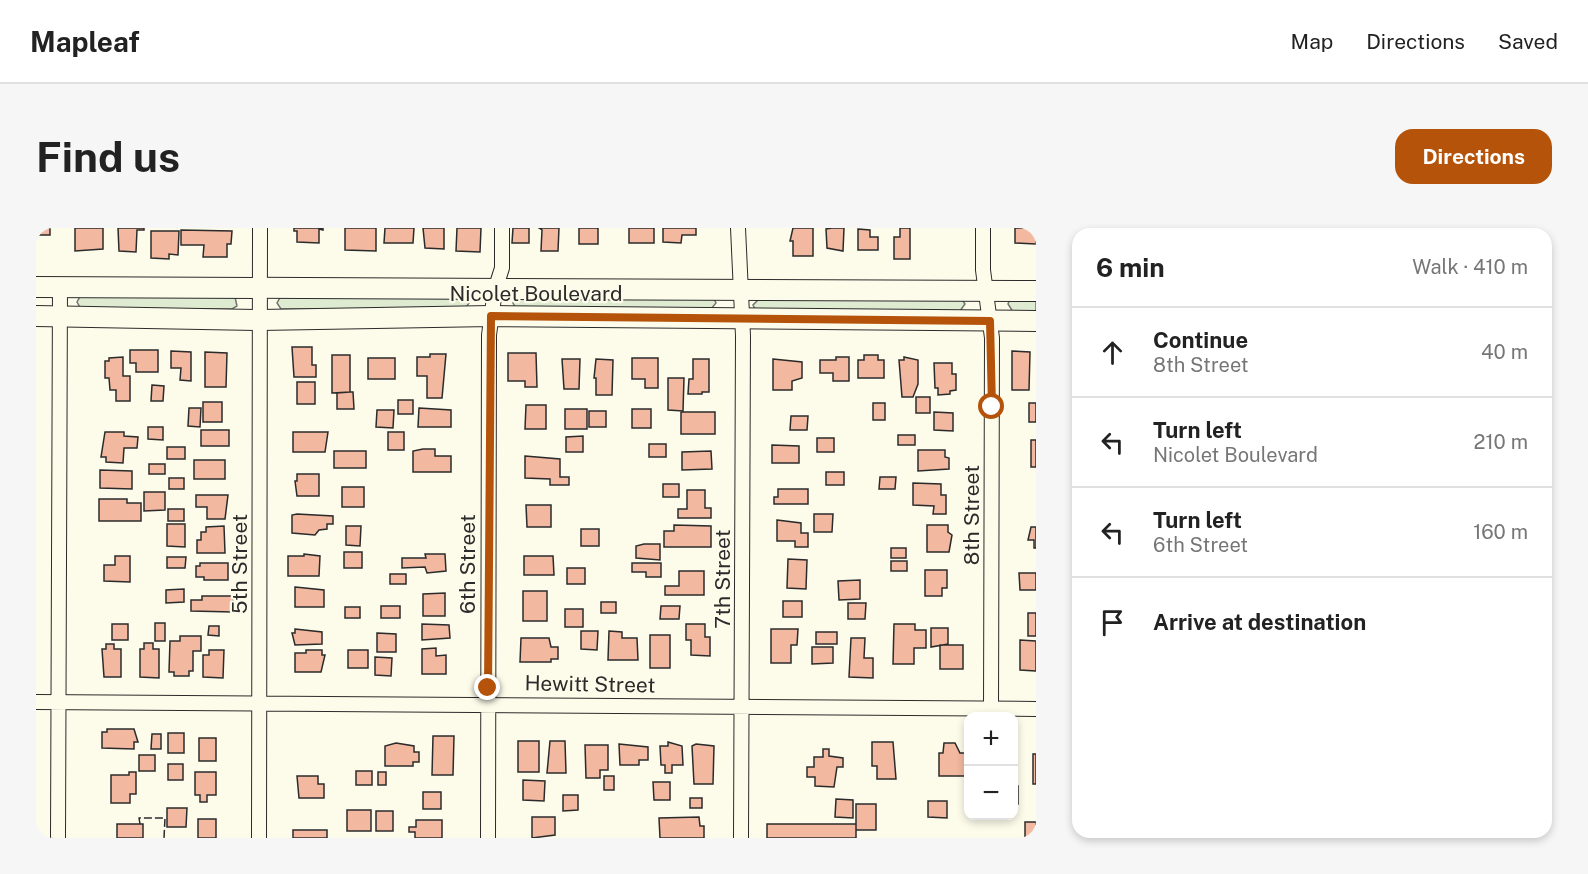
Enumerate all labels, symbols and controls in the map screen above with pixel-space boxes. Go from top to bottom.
text: Mapleaf [30,25,140,58]
text: Map [1291,29,1333,54]
text: Directions [1366,29,1465,54]
text: Saved [1498,29,1558,54]
button: Directions [1395,129,1552,184]
text: Find us [36,132,180,181]
text: 6 min [1096,252,1165,283]
text: Walk · 410 m [1412,255,1528,279]
street label: Nicolet Boulevard [449,281,623,306]
text: Continue [1153,327,1248,353]
icon: ahead [1096,336,1129,369]
text: 40 m [1481,340,1528,364]
text: 8th Street [1153,353,1249,377]
route start [978,393,1004,419]
text: Turn left [1153,417,1242,443]
icon: left [1096,426,1129,459]
text: 210 m [1474,430,1528,454]
text: Nicolet Boulevard [1153,443,1318,467]
street label: 8th Street [959,465,984,565]
text: Turn left [1153,507,1242,533]
street label: 5th Street [227,514,252,614]
street label: 6th Street [455,514,480,614]
icon: left [1096,516,1129,549]
text: 160 m [1473,520,1528,544]
street label: 7th Street [710,529,735,629]
text: 6th Street [1153,533,1248,557]
icon: arrive [1096,606,1129,639]
text: Arrive at destination [1153,609,1366,635]
street label: Hewitt Street [524,670,656,698]
route end [474,674,500,700]
map controls [964,712,1018,820]
button: + [964,712,1018,766]
button: − [964,766,1018,820]

